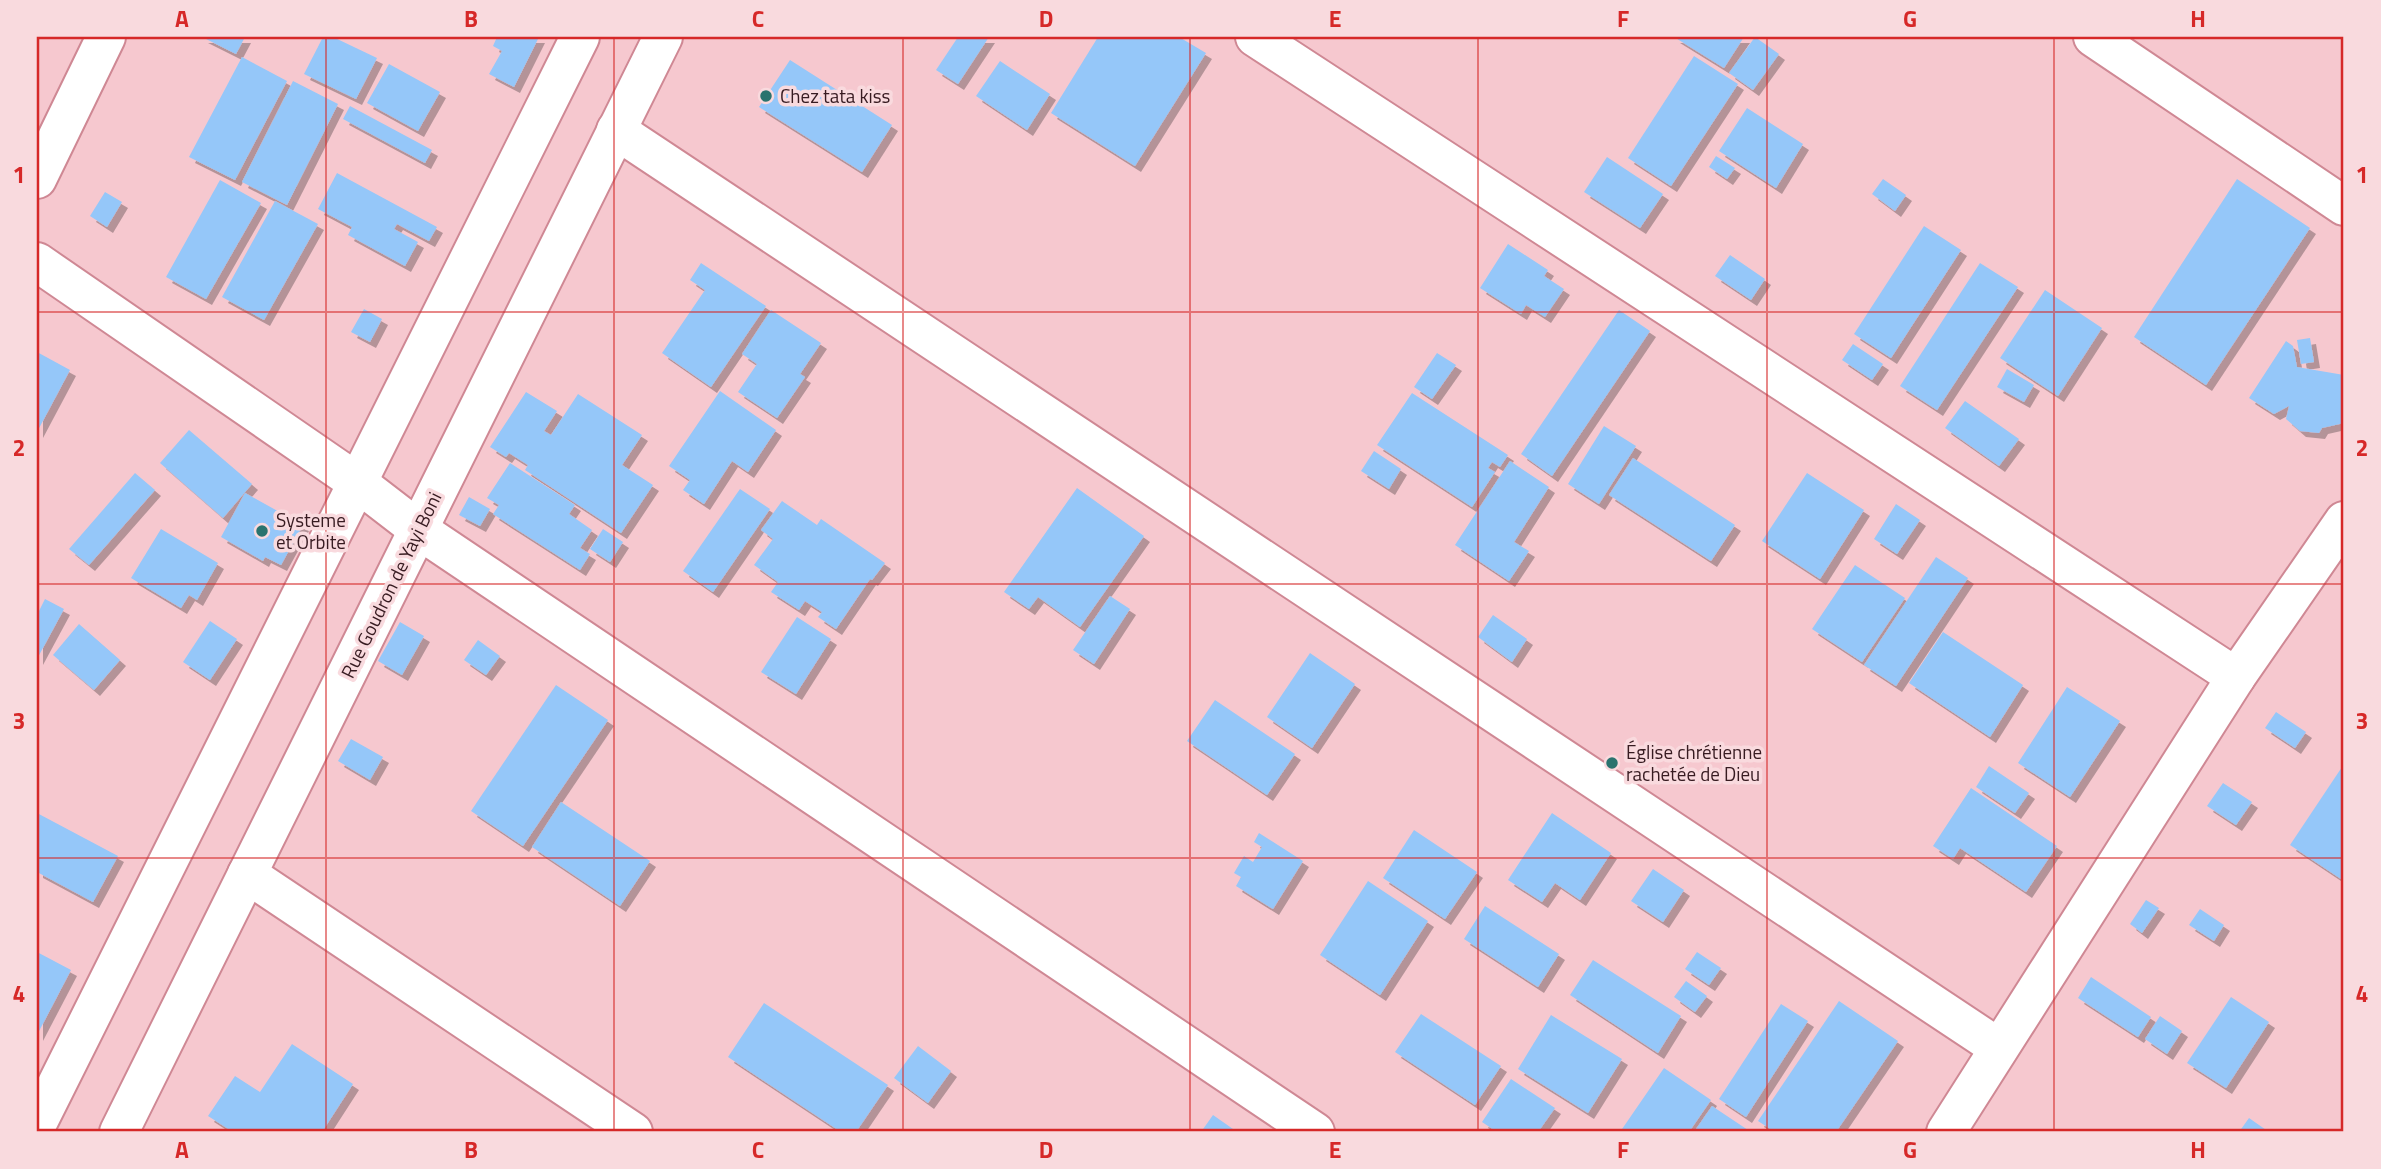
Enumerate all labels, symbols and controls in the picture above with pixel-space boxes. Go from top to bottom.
text: A [175,1,189,36]
text: B [464,1,478,36]
text: C [752,1,764,36]
text: D [1039,1,1053,36]
text: E [1329,1,1341,36]
text: F [1617,1,1629,36]
text: G [1903,1,1917,36]
text: H [2190,1,2206,36]
place label: Chez tata kiss [780,81,891,110]
marker: Chez tata kiss [758,88,774,104]
text: 1 [13,157,25,192]
text: 1 [2356,157,2368,192]
text: 2 [13,430,25,465]
text: 2 [2356,430,2368,465]
street label: Rue Goudron de Yayi Boni [333,487,448,683]
place label: Systeme et Orbite [276,505,346,556]
marker: Systeme et Orbite [254,523,270,539]
text: 3 [13,703,25,738]
text: 3 [2356,703,2368,738]
place label: Église chrétienne rachetée de Dieu [1626,737,1762,788]
marker: Église chrétienne rachetée de Dieu [1604,755,1620,771]
text: 4 [13,976,25,1011]
text: 4 [2356,976,2368,1011]
text: A [175,1132,189,1167]
text: B [464,1132,478,1167]
text: C [752,1132,764,1167]
text: D [1039,1132,1053,1167]
text: E [1329,1132,1341,1167]
text: F [1617,1132,1629,1167]
text: G [1903,1132,1917,1167]
text: H [2190,1132,2206,1167]

